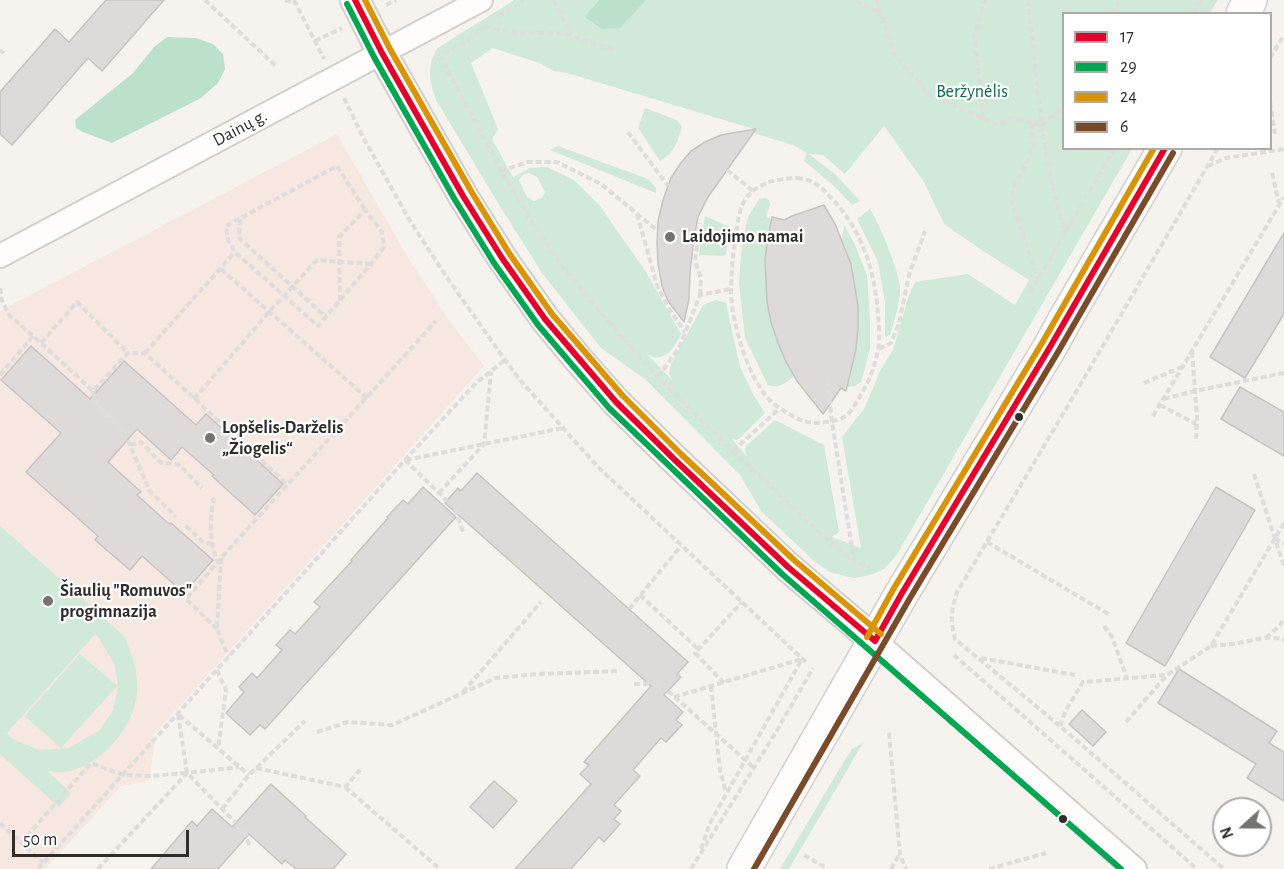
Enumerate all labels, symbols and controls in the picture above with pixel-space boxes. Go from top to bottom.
legend [1062,12,1272,150]
text: 17 [1120,28,1134,46]
text: 29 [1120,58,1137,76]
park label: Beržynėlis [936,81,1008,103]
text: 24 [1120,88,1137,106]
street label: Dainų g. [209,105,271,151]
text: 6 [1120,118,1128,136]
place label: Laidojimo namai [682,226,803,248]
marker: Laidojimo namai [663,230,677,244]
unlabelled marker [1013,411,1025,423]
place label: Lopšelis-Darželis „Žiogelis“ [222,417,343,460]
marker: Lopšelis-Darželis „Žiogelis“ [203,431,217,445]
place label: Šiaulių "Romuvos" progimnazija [60,580,192,622]
marker: Šiaulių "Romuvos" progimnazija [41,594,55,608]
north arrow [1212,797,1272,857]
unlabelled marker [1057,813,1069,825]
scale bar [15,818,192,856]
text: N [1218,825,1237,841]
text: 50 m [23,831,57,849]

